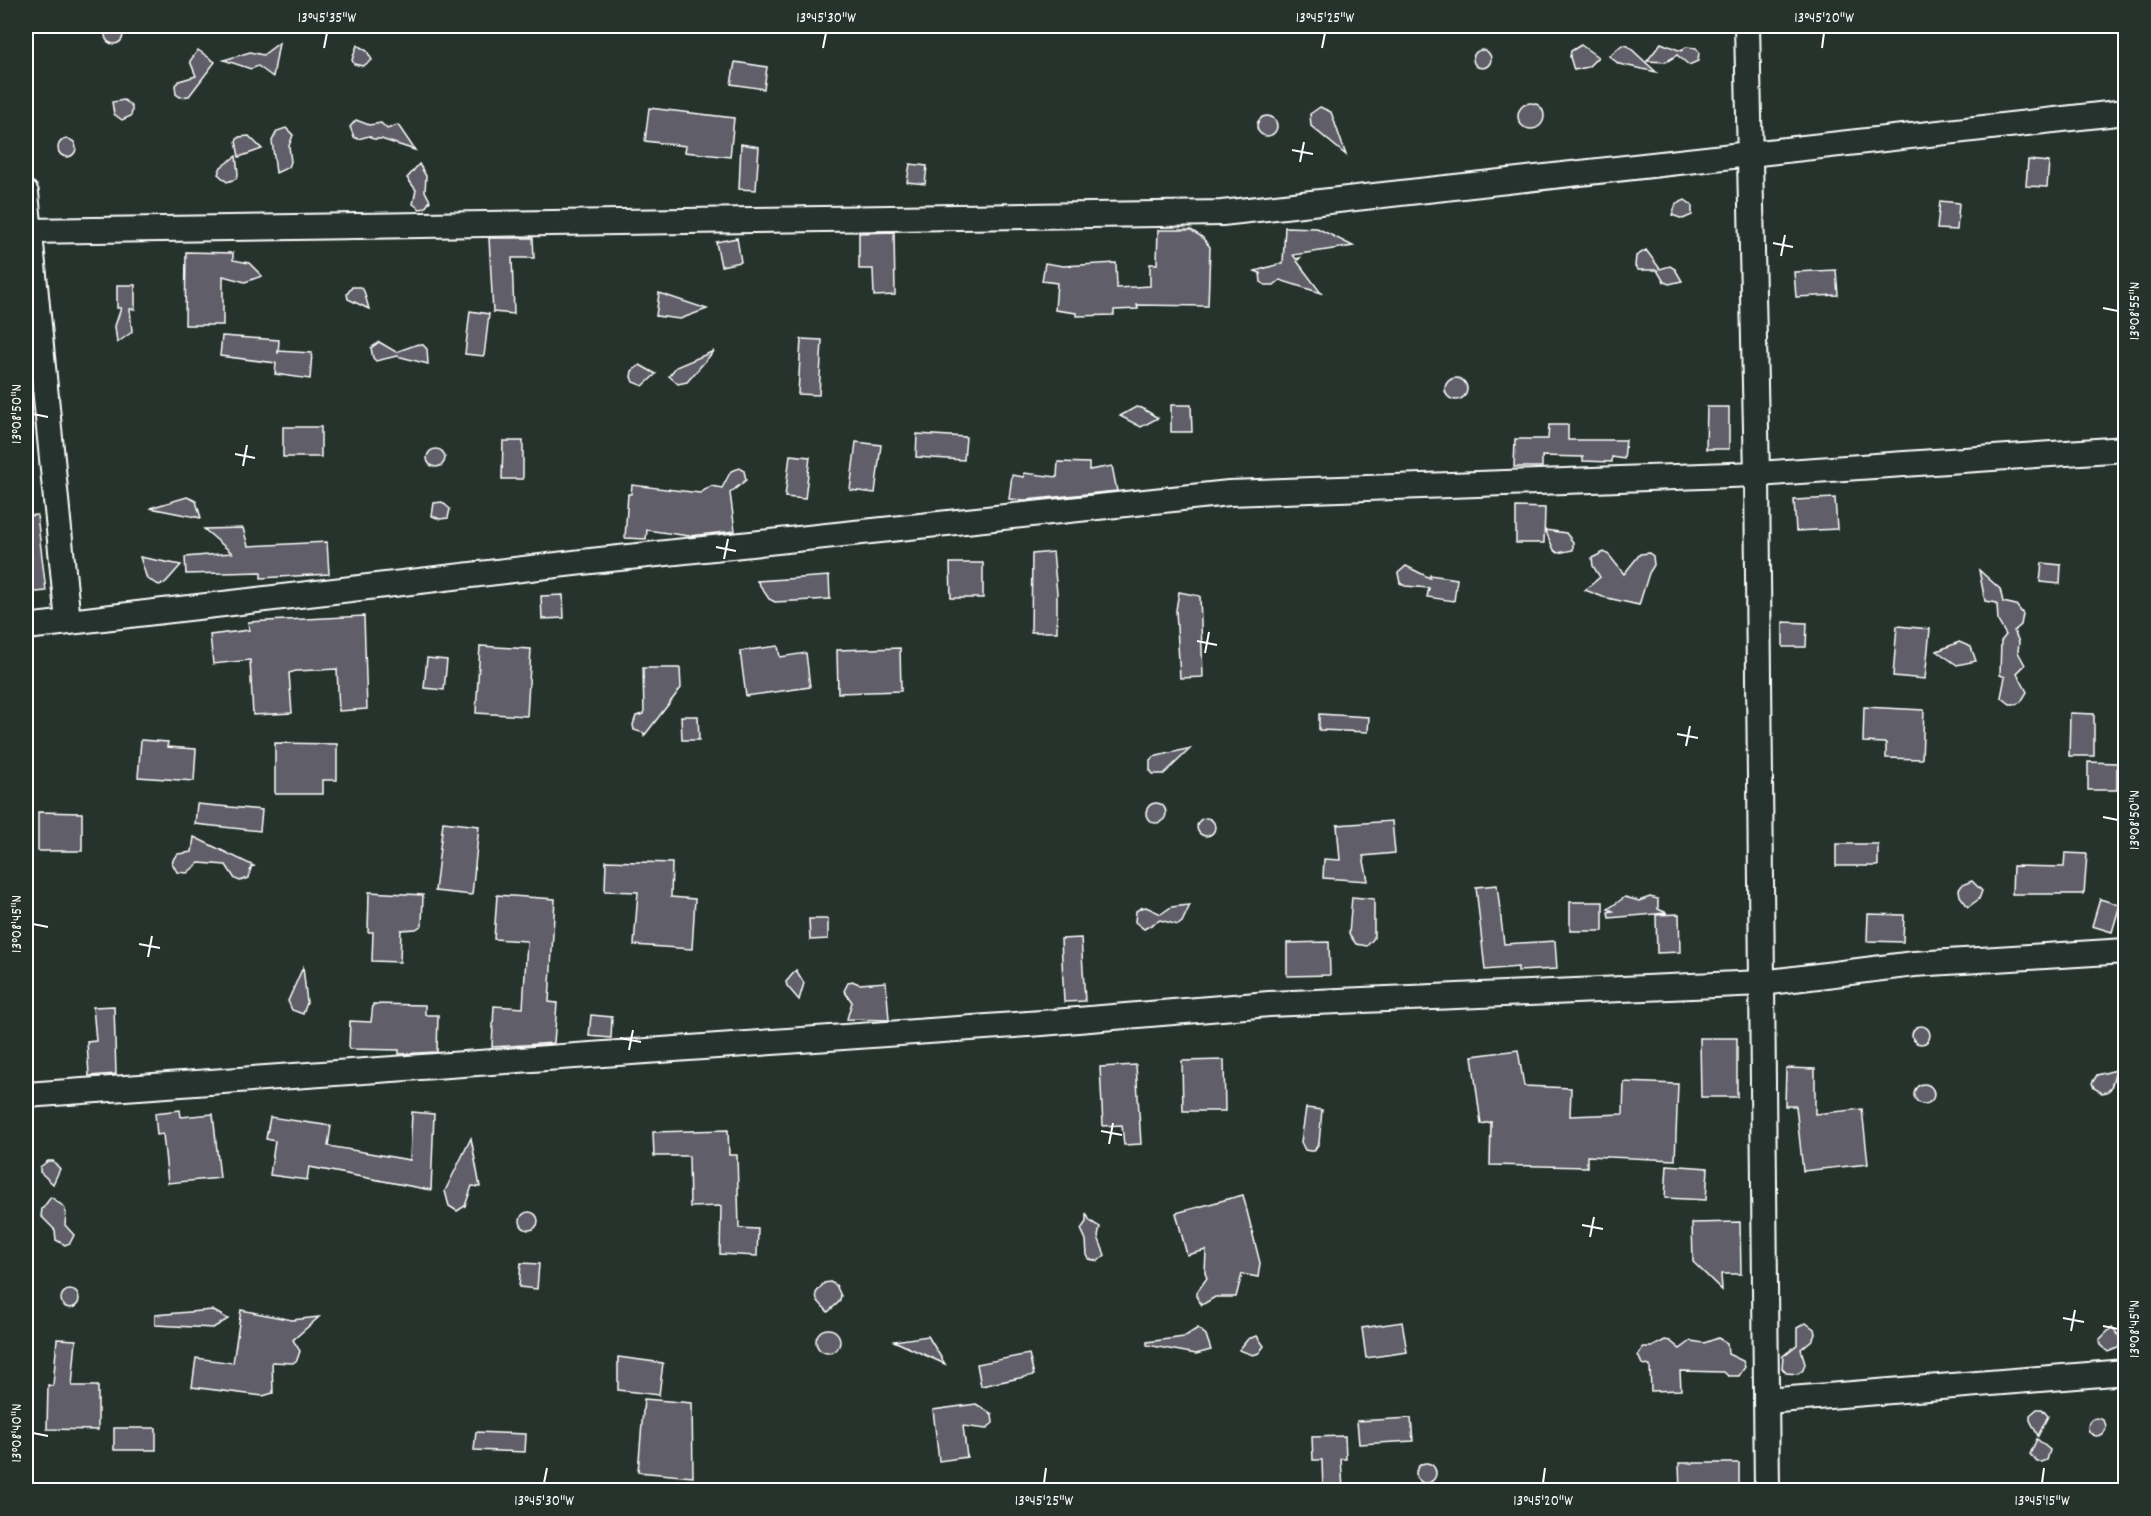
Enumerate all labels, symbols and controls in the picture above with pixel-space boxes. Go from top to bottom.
text: 13°45'35"W [298,8,357,30]
text: 13°45'30"W [796,8,856,30]
text: 13°45'25"W [1296,8,1355,30]
text: 13°45'20"W [1794,8,1854,30]
text: 13°08'55"N [2125,282,2147,340]
text: 13°08'50"N [7,384,29,444]
text: 13°08'50"N [2125,790,2147,850]
text: 13°08'45"N [7,895,29,953]
text: 13°08'45"N [2125,1300,2147,1358]
text: 13°08'40"N [7,1403,29,1463]
text: 13°45'30"W [514,1491,574,1513]
text: 13°45'25"W [1015,1491,1074,1513]
text: 13°45'20"W [1513,1491,1573,1513]
text: 13°45'15"W [2014,1491,2070,1513]

